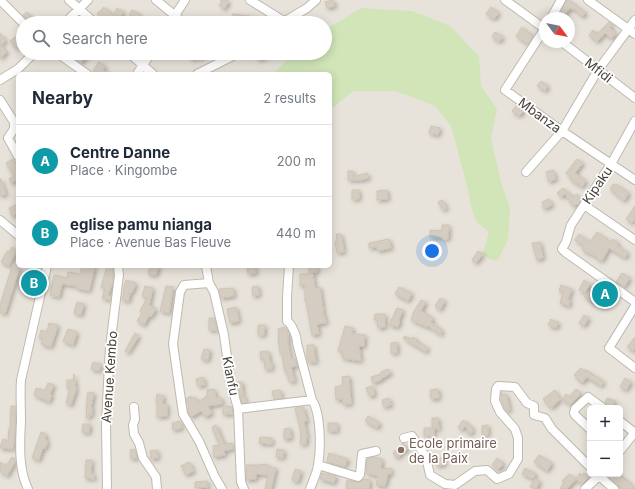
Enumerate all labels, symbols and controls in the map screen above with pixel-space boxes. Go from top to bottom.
north arrow [539,12,575,48]
search box [16,16,332,60]
icon: search [30,27,52,49]
text: Search here [62,29,148,48]
street label: Mfidi [582,54,616,86]
text: Nearby [32,88,93,108]
text: 2 results [263,90,316,106]
street label: Mbanza [515,94,565,136]
text: Centre Danne [70,143,170,162]
text: A [40,153,50,169]
text: 200 m [277,153,316,169]
text: Place · Kingombe [70,162,177,178]
street label: Kipaku [579,163,615,207]
text: eglise pamu nianga [70,215,212,234]
text: B [41,225,49,241]
text: 440 m [276,225,316,241]
text: Place · Avenue Bas Fleuve [70,234,231,250]
your location [422,241,442,261]
pin: B [21,268,47,298]
pin: A [592,279,618,309]
street label: Avenue Kembo [98,330,120,424]
street label: Kianfu [219,355,243,397]
map controls [587,405,623,477]
button: + [587,405,623,441]
place label: Ecole primaire de la Paix [409,435,497,466]
button: − [587,441,623,477]
marker: Ecole primaire de la Paix [396,445,406,455]

